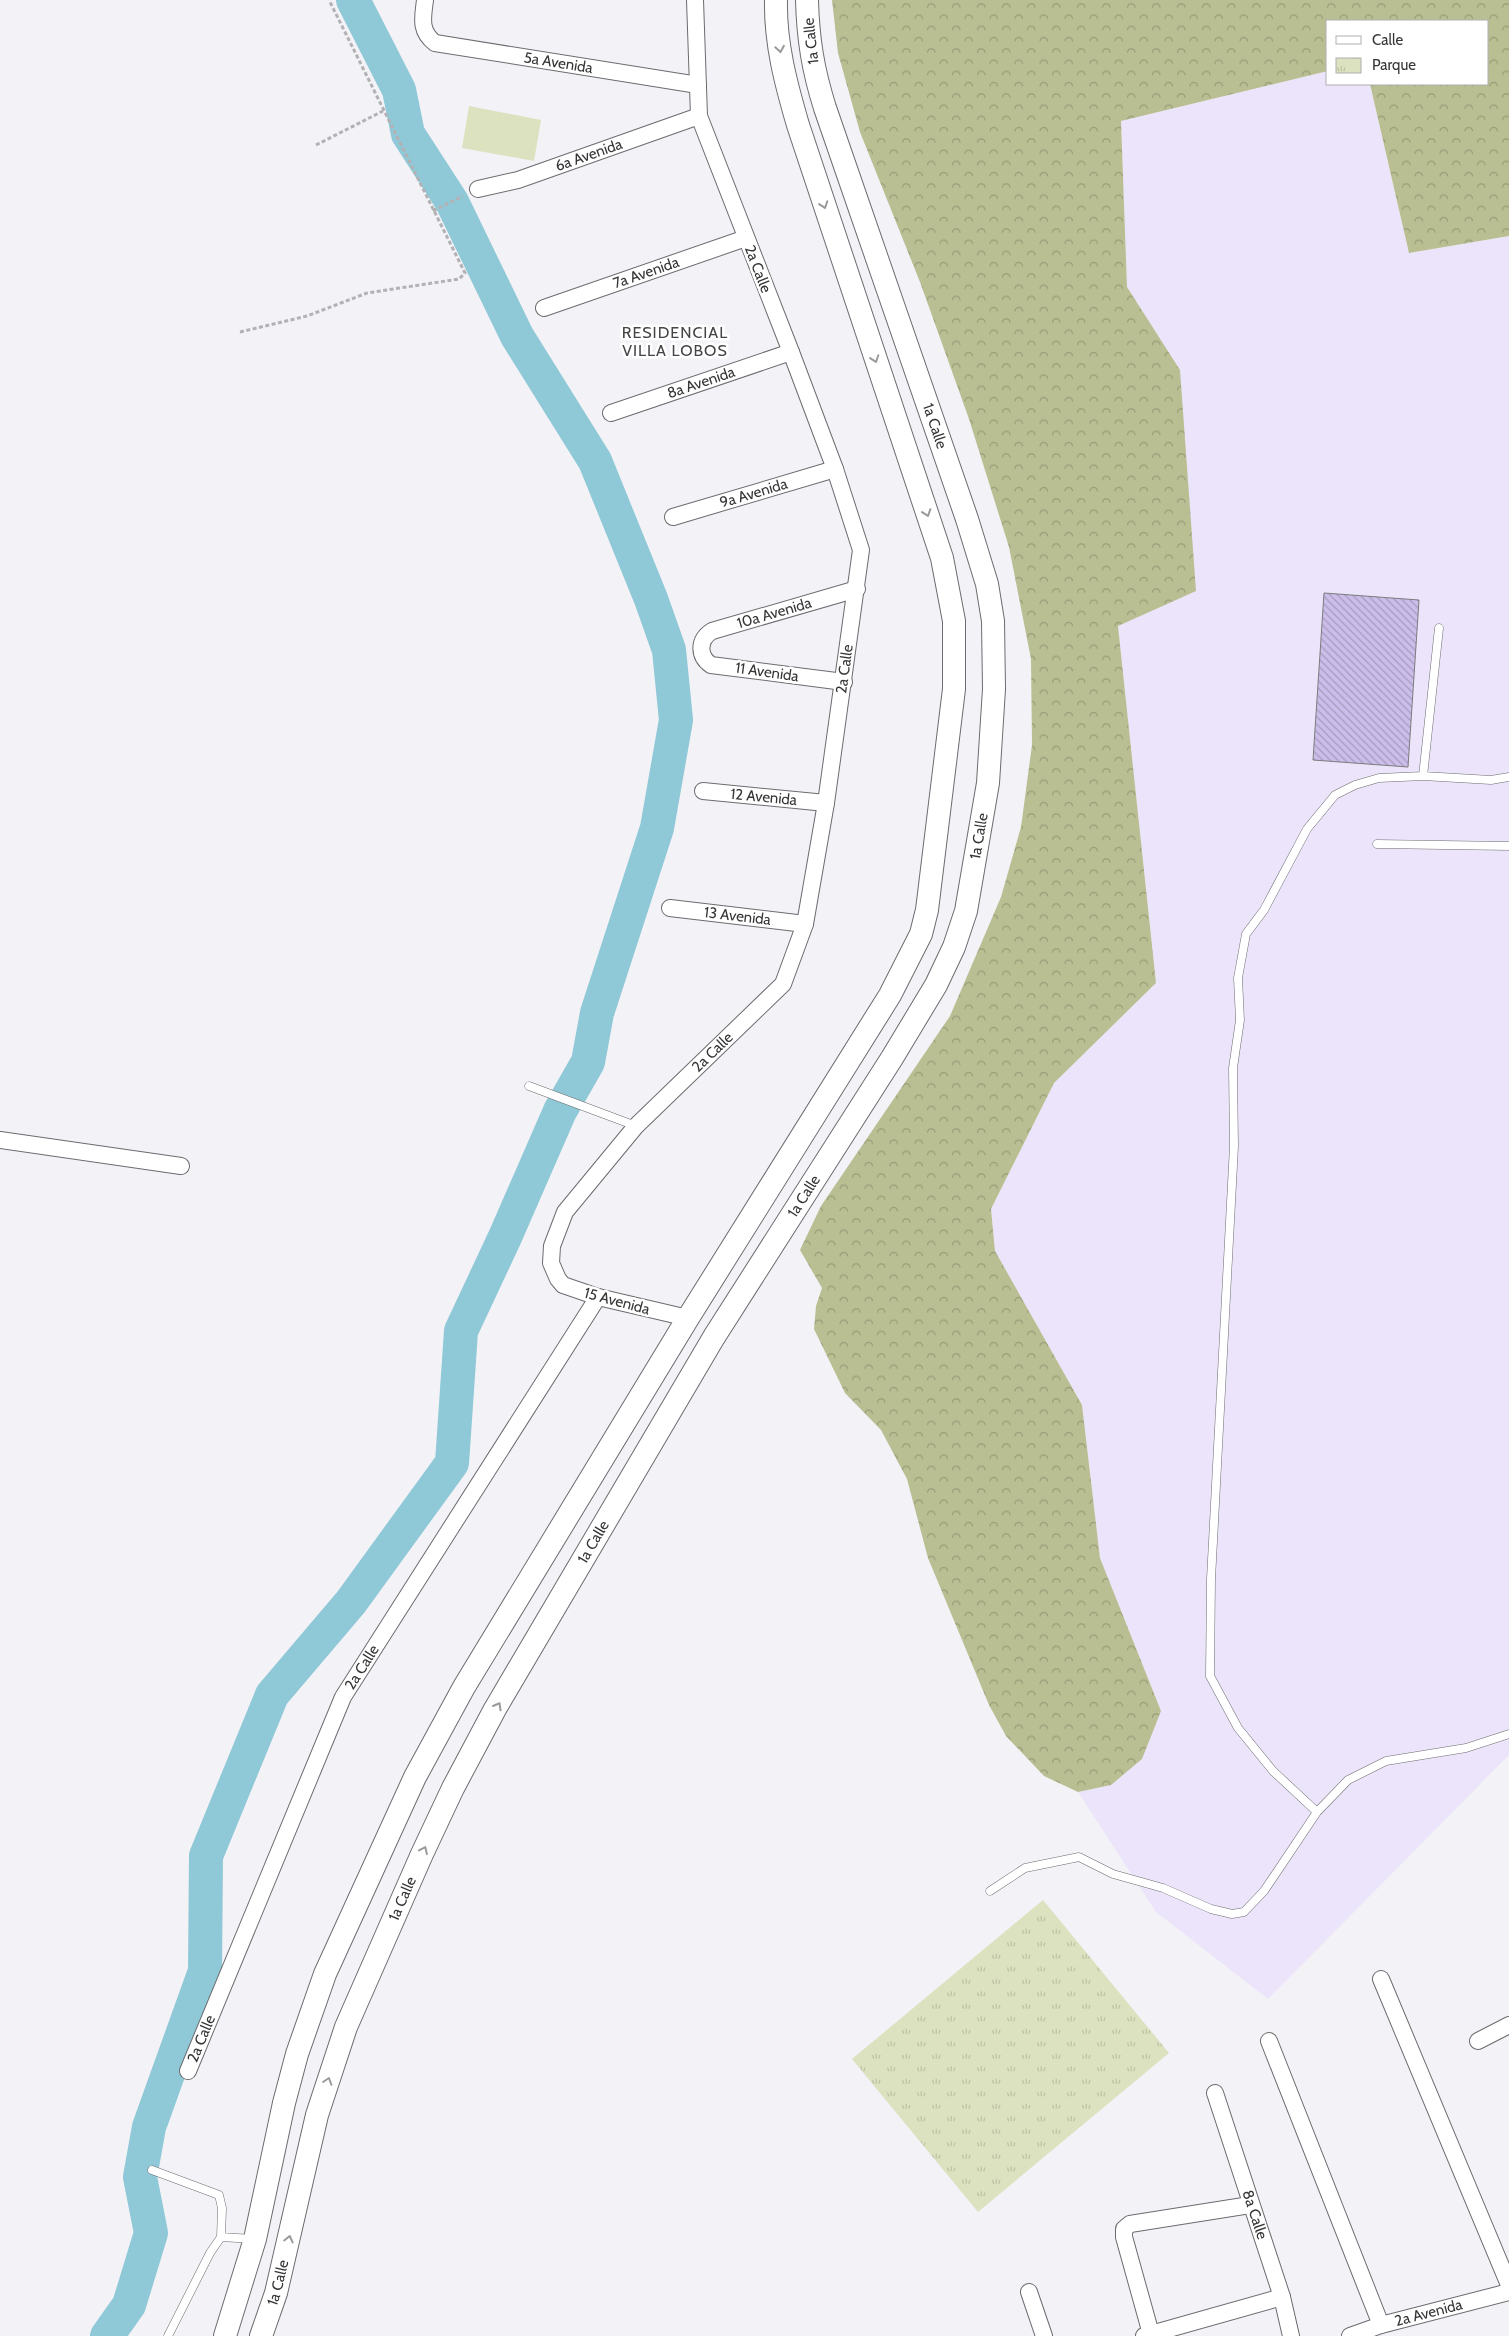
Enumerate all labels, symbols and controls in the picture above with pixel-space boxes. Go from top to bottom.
street label: 1a Calle [800,17,822,65]
legend [1326,20,1489,85]
text: Calle [1372,31,1403,49]
one-way arrow [774,44,784,53]
street label: 5a Avenida [523,48,595,77]
text: Parque [1372,56,1416,74]
street label: 6a Avenida [553,135,625,175]
one-way arrow [818,200,828,208]
street label: 2a Calle [741,243,775,296]
street label: 7a Avenida [611,253,682,292]
district label: RESIDENCIAL VILLA LOBOS [622,323,728,360]
one-way arrow [870,354,880,362]
street label: 8a Avenida [665,362,738,402]
street label: 1a Calle [919,401,951,451]
street label: 9a Avenida [717,474,790,512]
one-way arrow [921,508,931,516]
street label: 10a Avenida [735,593,814,632]
street label: 2a Calle [832,643,857,695]
street label: 11 Avenida [734,659,801,685]
street label: 12 Avenida [730,785,799,809]
street label: 1a Calle [966,811,992,861]
street label: 13 Avenida [703,903,773,929]
street label: 2a Calle [688,1028,737,1076]
street label: 1a Calle [784,1171,824,1221]
street label: 15 Avenida [582,1284,653,1319]
street label: 1a Calle [574,1517,613,1567]
street label: 2a Calle [341,1641,383,1693]
one-way arrow [491,1702,501,1711]
one-way arrow [417,1846,428,1855]
street label: 1a Calle [385,1873,420,1924]
street label: 2a Calle [184,2012,219,2065]
one-way arrow [323,2078,333,2086]
street label: 8a Calle [1238,2188,1272,2242]
one-way arrow [283,2234,294,2243]
street label: 1a Calle [263,2258,292,2308]
street label: 2a Avenida [1393,2295,1465,2330]

